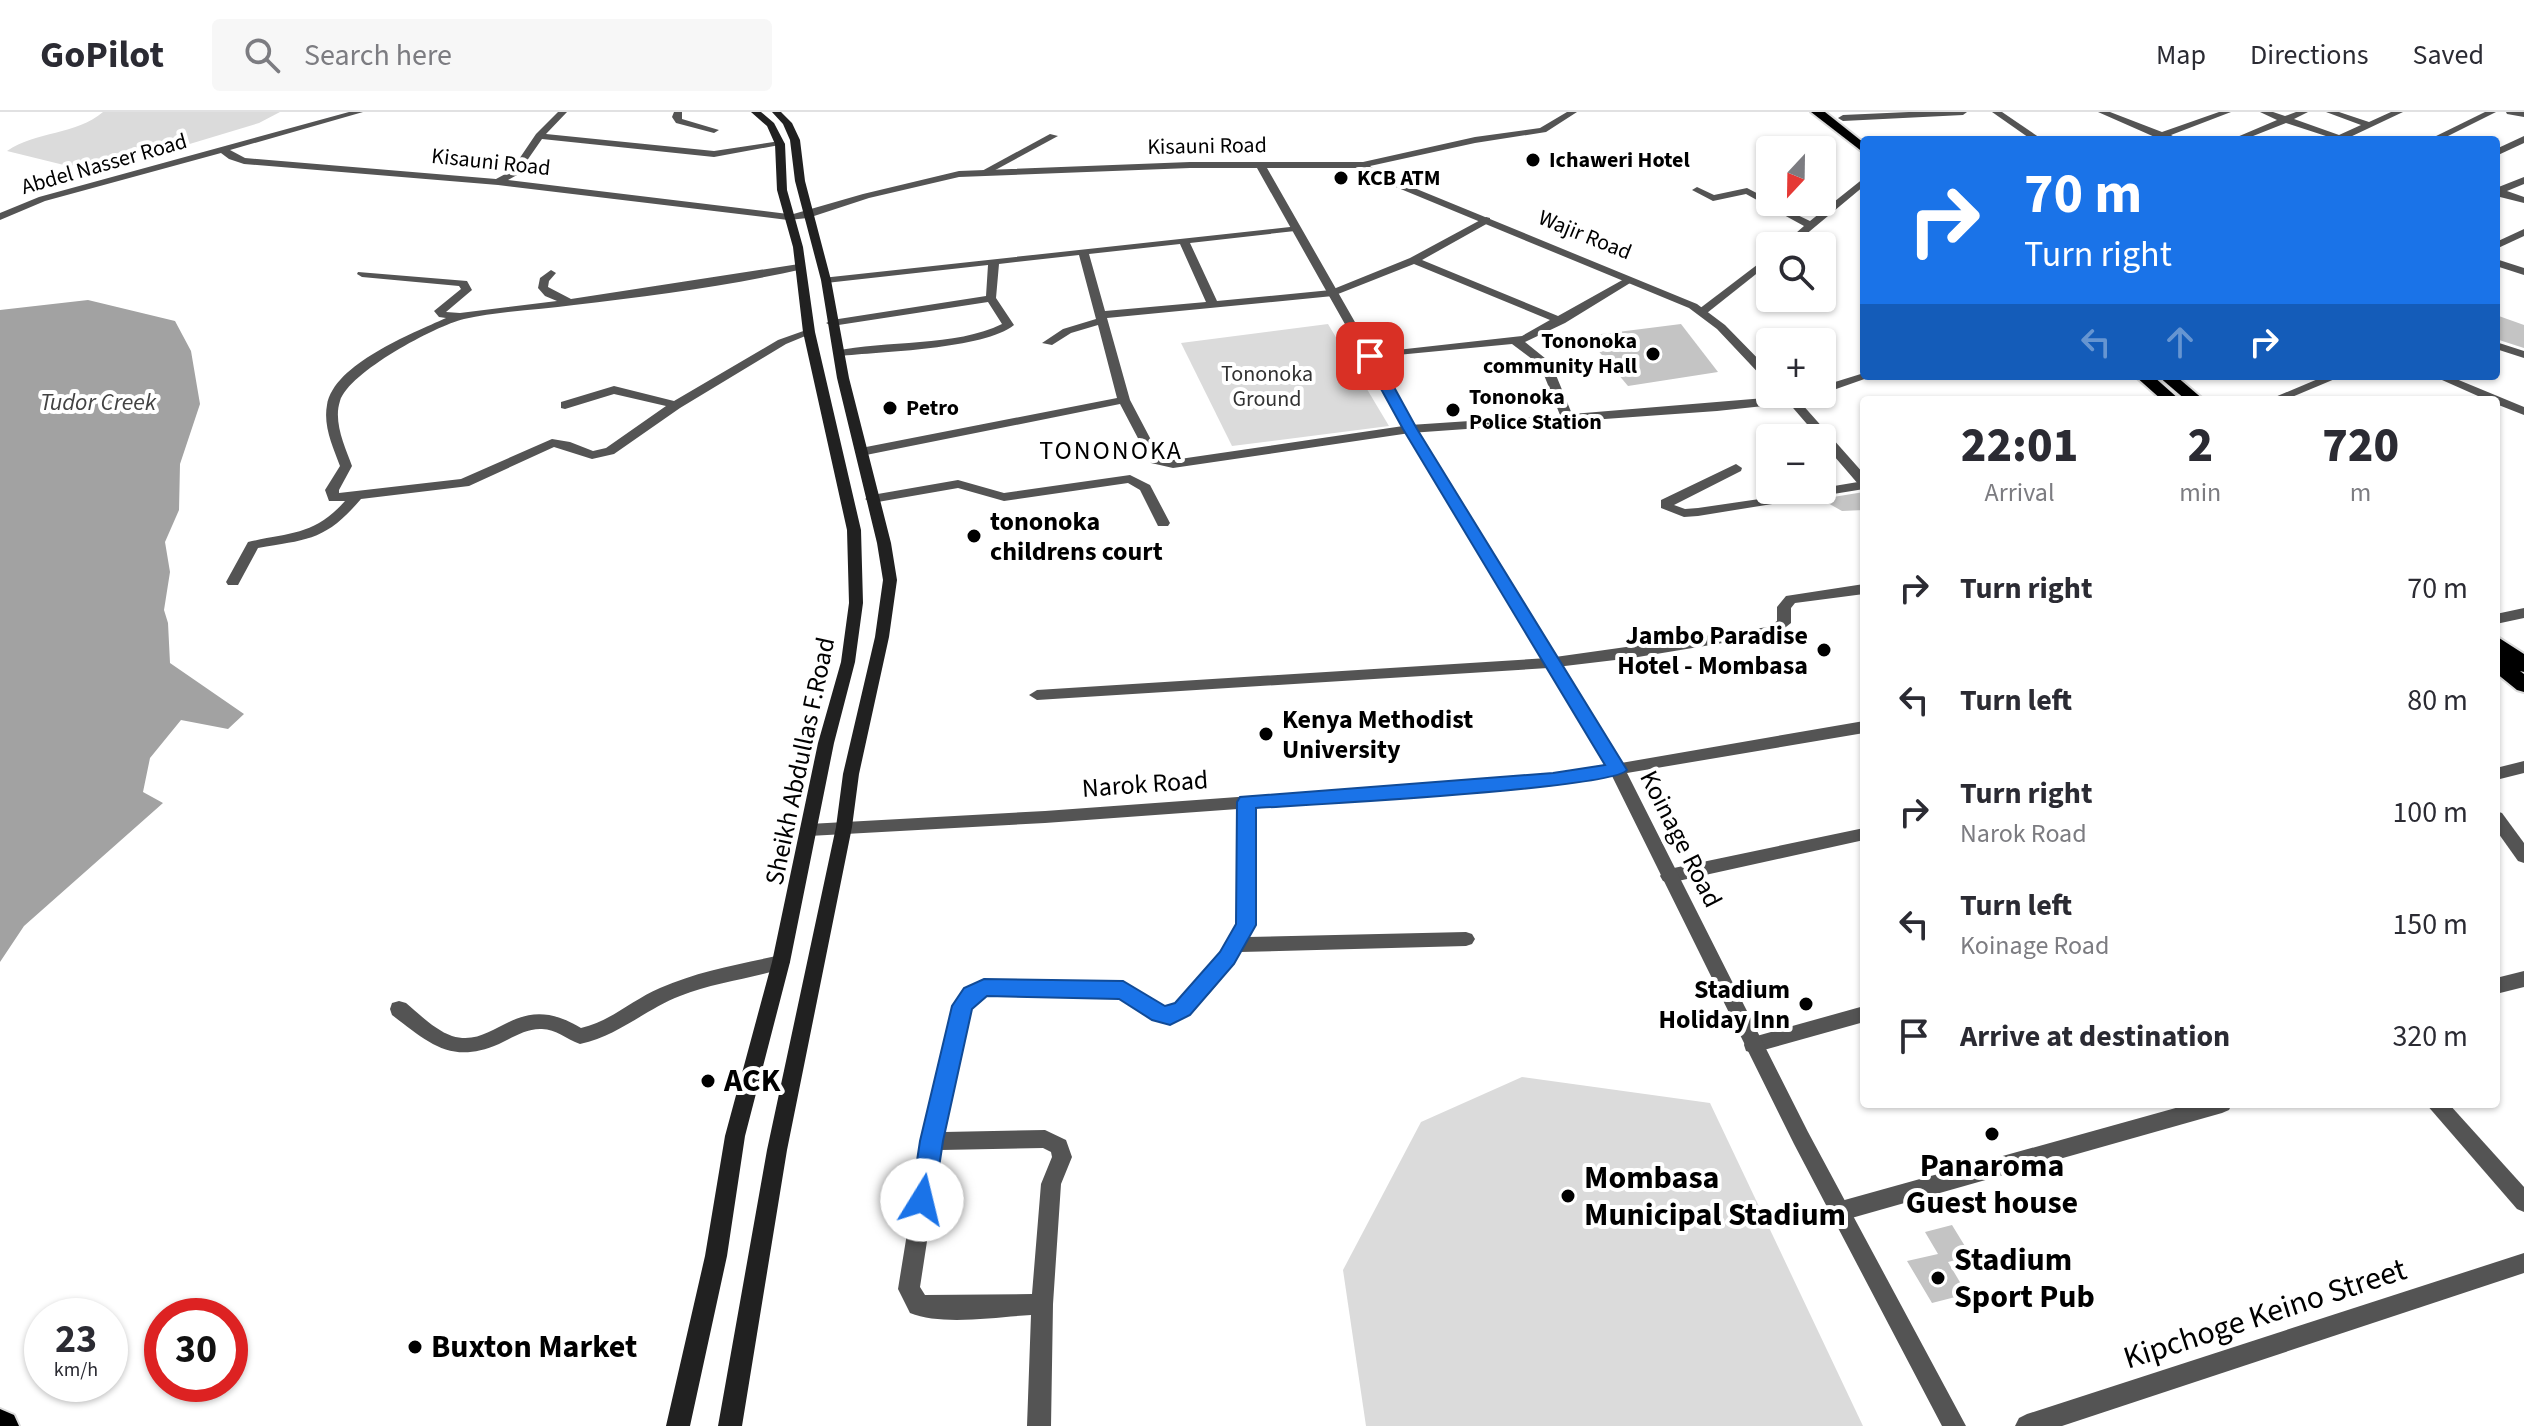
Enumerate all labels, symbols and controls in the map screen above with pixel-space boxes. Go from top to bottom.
search box [212,19,772,91]
text: GoPilot [40,28,164,82]
icon: search [240,33,284,77]
text: Search here [304,34,452,77]
text: Map [2156,35,2206,75]
text: Directions [2250,35,2369,75]
text: Saved [2413,35,2484,75]
street label: Abdel Nasser Road [17,125,191,203]
street label: Kisauni Road [1147,129,1267,163]
north arrow [1756,136,1836,216]
map controls [1756,136,1836,504]
street label: Kisauni Road [430,140,552,184]
place label: Ichaweri Hotel [1549,144,1690,176]
marker: Ichaweri Hotel [1524,151,1542,169]
text: 70 m [2024,155,2142,234]
place label: KCB ATM [1357,162,1440,194]
icon: right [1892,168,1996,272]
marker: KCB ATM [1332,169,1350,187]
street label: Wajir Road [1534,202,1636,268]
text: Turn right [2024,229,2172,280]
button: search [1756,232,1836,312]
icon: left [2074,320,2118,364]
icon: ahead [2158,320,2202,364]
icon: right [2242,320,2286,364]
pin [1336,322,1404,390]
place label: Tononoka community Hall [1483,325,1638,382]
button: + [1756,328,1836,408]
icon: arrive [1348,334,1392,378]
marker: Tononoka community Hall [1644,345,1662,363]
park label: Tononoka Ground [1221,358,1313,415]
place label: Tononoka Police Station [1469,381,1602,438]
water label: Tudor Creek [40,385,157,420]
place label: Petro [906,392,959,424]
marker: Petro [881,399,899,417]
marker: Tononoka Police Station [1444,401,1462,419]
text: 22:01 [1961,412,2078,480]
text: 2 [2187,412,2213,480]
text: 720 [2322,412,2399,480]
button: − [1756,424,1836,504]
district label: TONONOKA [1039,432,1183,469]
text: Arrival [1985,474,2055,511]
text: min [2179,474,2221,511]
text: m [2350,474,2371,511]
place label: tononoka childrens court [990,503,1163,570]
marker: tononoka childrens court [965,527,983,545]
icon: right [1892,566,1936,610]
text: Turn right [1960,567,2092,610]
text: 70 m [2407,567,2468,610]
place label: Jambo Paradise Hotel - Mombasa [1617,617,1808,684]
street label: Sheikh Abdullas F.Road [756,634,844,888]
marker: Jambo Paradise Hotel - Mombasa [1815,641,1833,659]
icon: left [1892,678,1936,722]
text: Turn left [1960,679,2072,722]
text: 80 m [2407,679,2468,722]
place label: Kenya Methodist University [1282,701,1473,768]
marker: Kenya Methodist University [1257,725,1275,743]
street label: Narok Road [1081,761,1209,807]
street label: Koinage Road [1631,764,1731,914]
text: Turn right [1960,772,2092,815]
icon: right [1892,790,1936,834]
text: 100 m [2392,791,2468,834]
text: Narok Road [1960,815,2087,852]
text: Turn left [1960,884,2072,927]
icon: left [1892,902,1936,946]
text: 150 m [2392,903,2468,946]
text: Koinage Road [1960,927,2109,964]
place label: Stadium Holiday Inn [1659,971,1790,1038]
marker: Stadium Holiday Inn [1797,995,1815,1013]
icon: arrive [1892,1014,1936,1058]
text: Arrive at destination [1960,1015,2230,1058]
text: 320 m [2392,1015,2468,1058]
place label: ACK [723,1058,781,1104]
marker: ACK [699,1072,717,1090]
marker: Panaroma Guest house [1983,1125,2001,1143]
place label: Panaroma Guest house [1906,1143,2078,1226]
place label: Mombasa Municipal Stadium [1584,1155,1846,1238]
position arrow [880,1158,964,1242]
marker: Mombasa Municipal Stadium [1559,1187,1577,1205]
place label: Stadium Sport Pub [1954,1237,2095,1320]
street label: Kipchoge Keino Street [2118,1247,2413,1381]
marker: Stadium Sport Pub [1929,1269,1947,1287]
speed limit sign: 30 [144,1298,248,1402]
text: 23 [55,1311,97,1368]
place label: Buxton Market [431,1324,637,1370]
marker: Buxton Market [406,1338,424,1356]
text: km/h [54,1356,98,1384]

